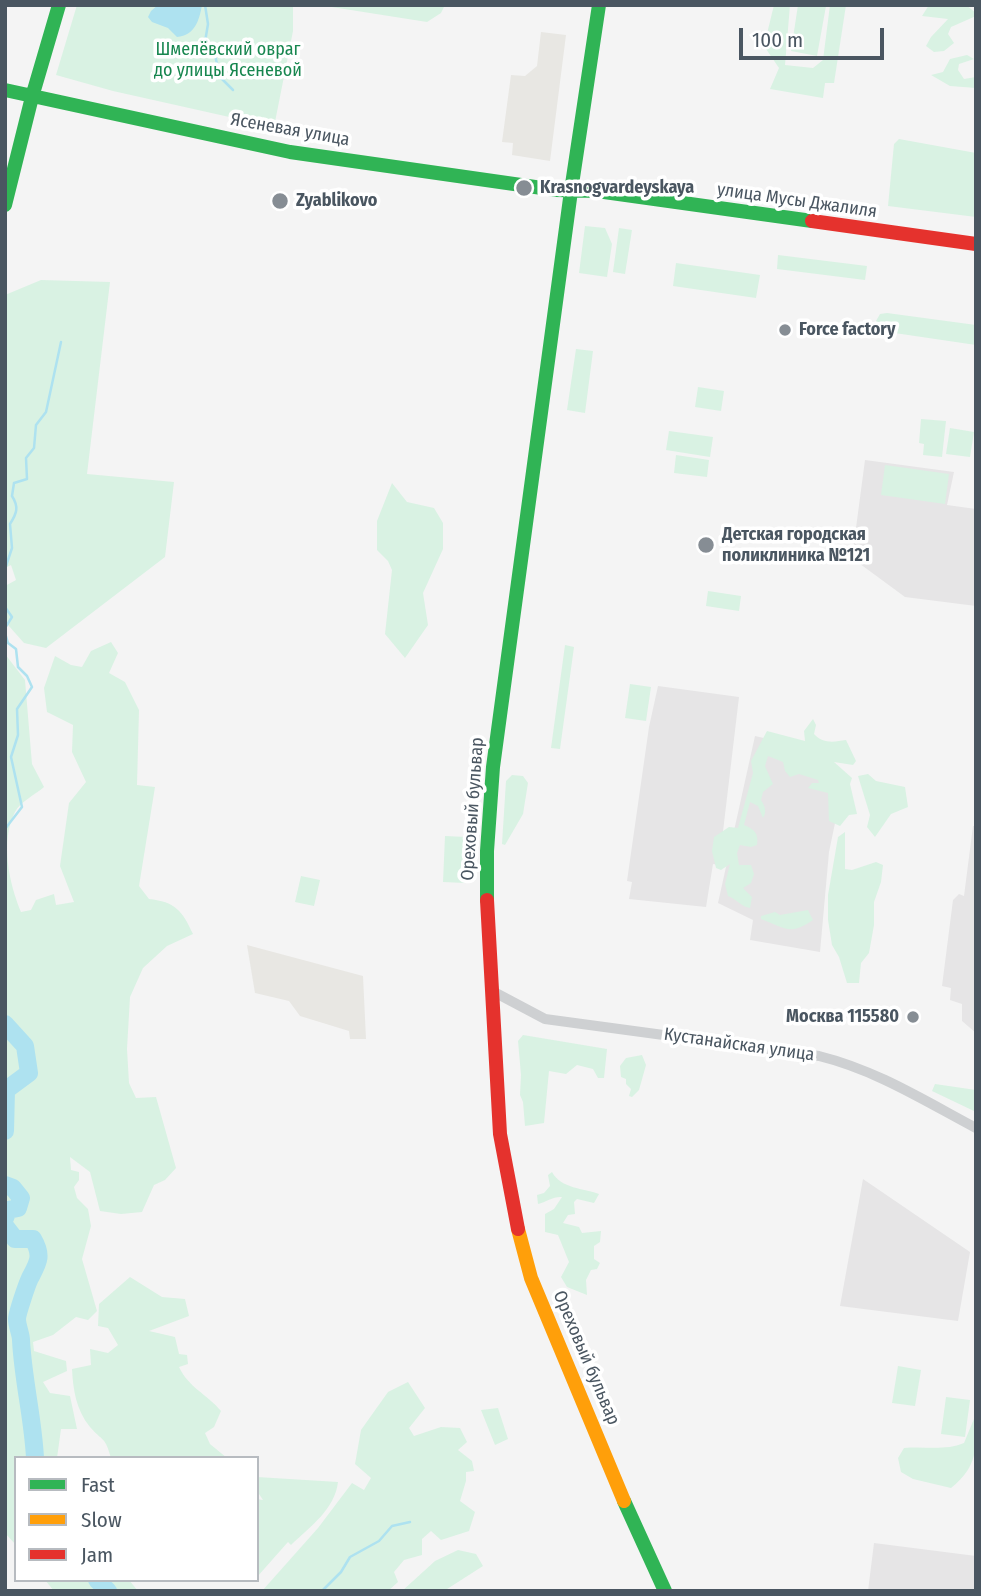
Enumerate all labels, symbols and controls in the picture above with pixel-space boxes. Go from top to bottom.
scale bar [743,14,888,58]
text: 100 m [752,27,803,53]
park label: Шмелёвский овраг до улицы Ясеневой [154,39,302,82]
street label: Ясеневая улица [229,109,351,151]
place label: Krasnogvardeyskaya [540,177,694,199]
marker: Krasnogvardeyskaya [514,178,534,198]
street label: улица Мусы Джалиля [716,179,878,223]
place label: Zyablikovo [296,190,377,212]
marker: Zyablikovo [270,191,290,211]
place label: Force factory [799,319,895,341]
marker: Force factory [777,322,793,338]
place label: Детская городская поликлиника №121 [722,524,870,566]
marker: Детская городская поликлиника №121 [696,535,716,555]
street label: Ореховый бульвар [457,737,489,881]
place label: Москва 115580 [786,1006,899,1028]
marker: Москва 115580 [905,1009,921,1025]
street label: Кустанайская улица [662,1024,816,1066]
street label: Ореховый бульвар [548,1288,624,1428]
legend [14,1456,259,1582]
text: Fast [81,1472,115,1498]
text: Slow [81,1507,122,1533]
text: Jam [81,1542,113,1568]

